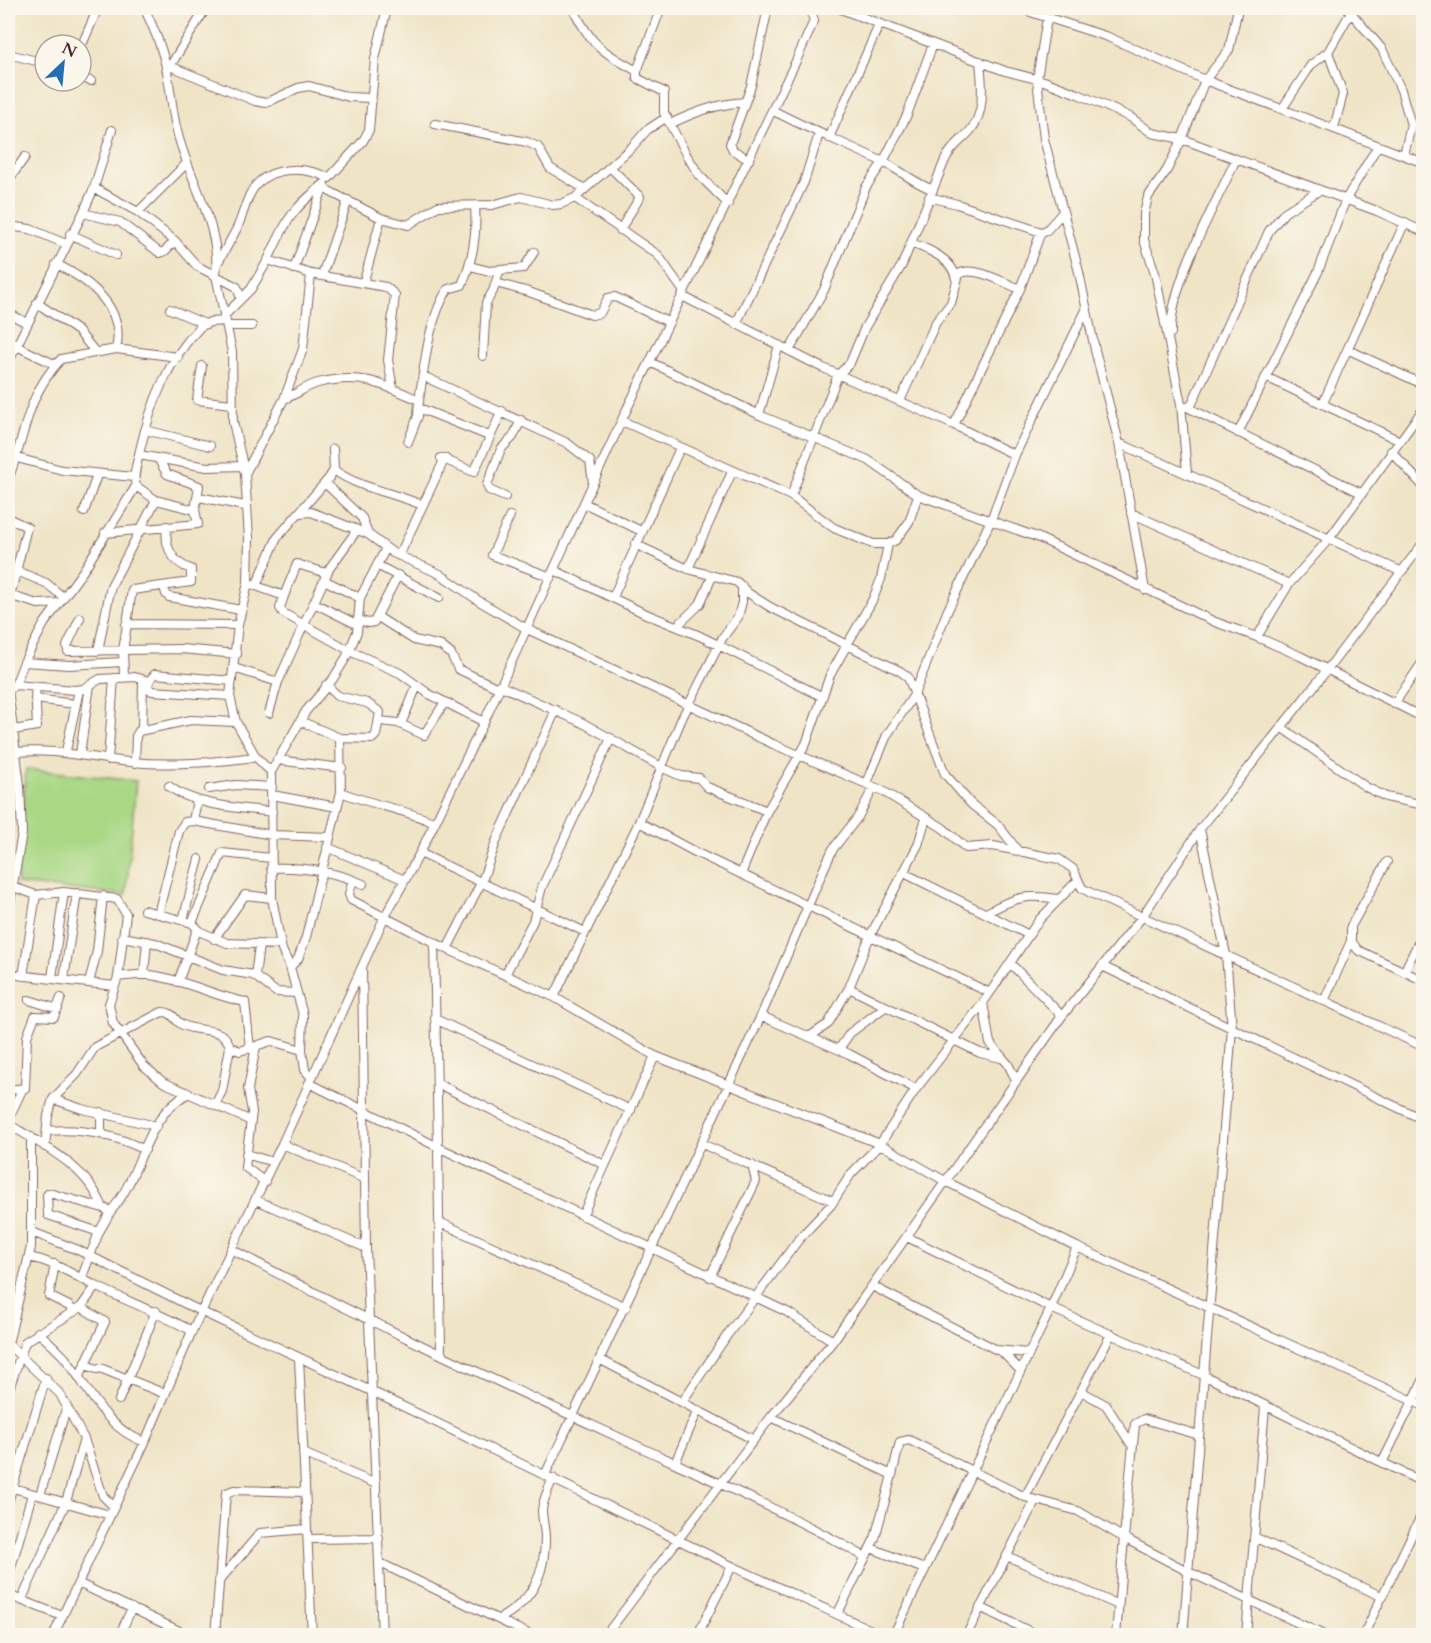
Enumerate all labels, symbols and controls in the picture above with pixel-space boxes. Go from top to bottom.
north arrow [33,33,93,93]
text: N [58,37,80,63]

